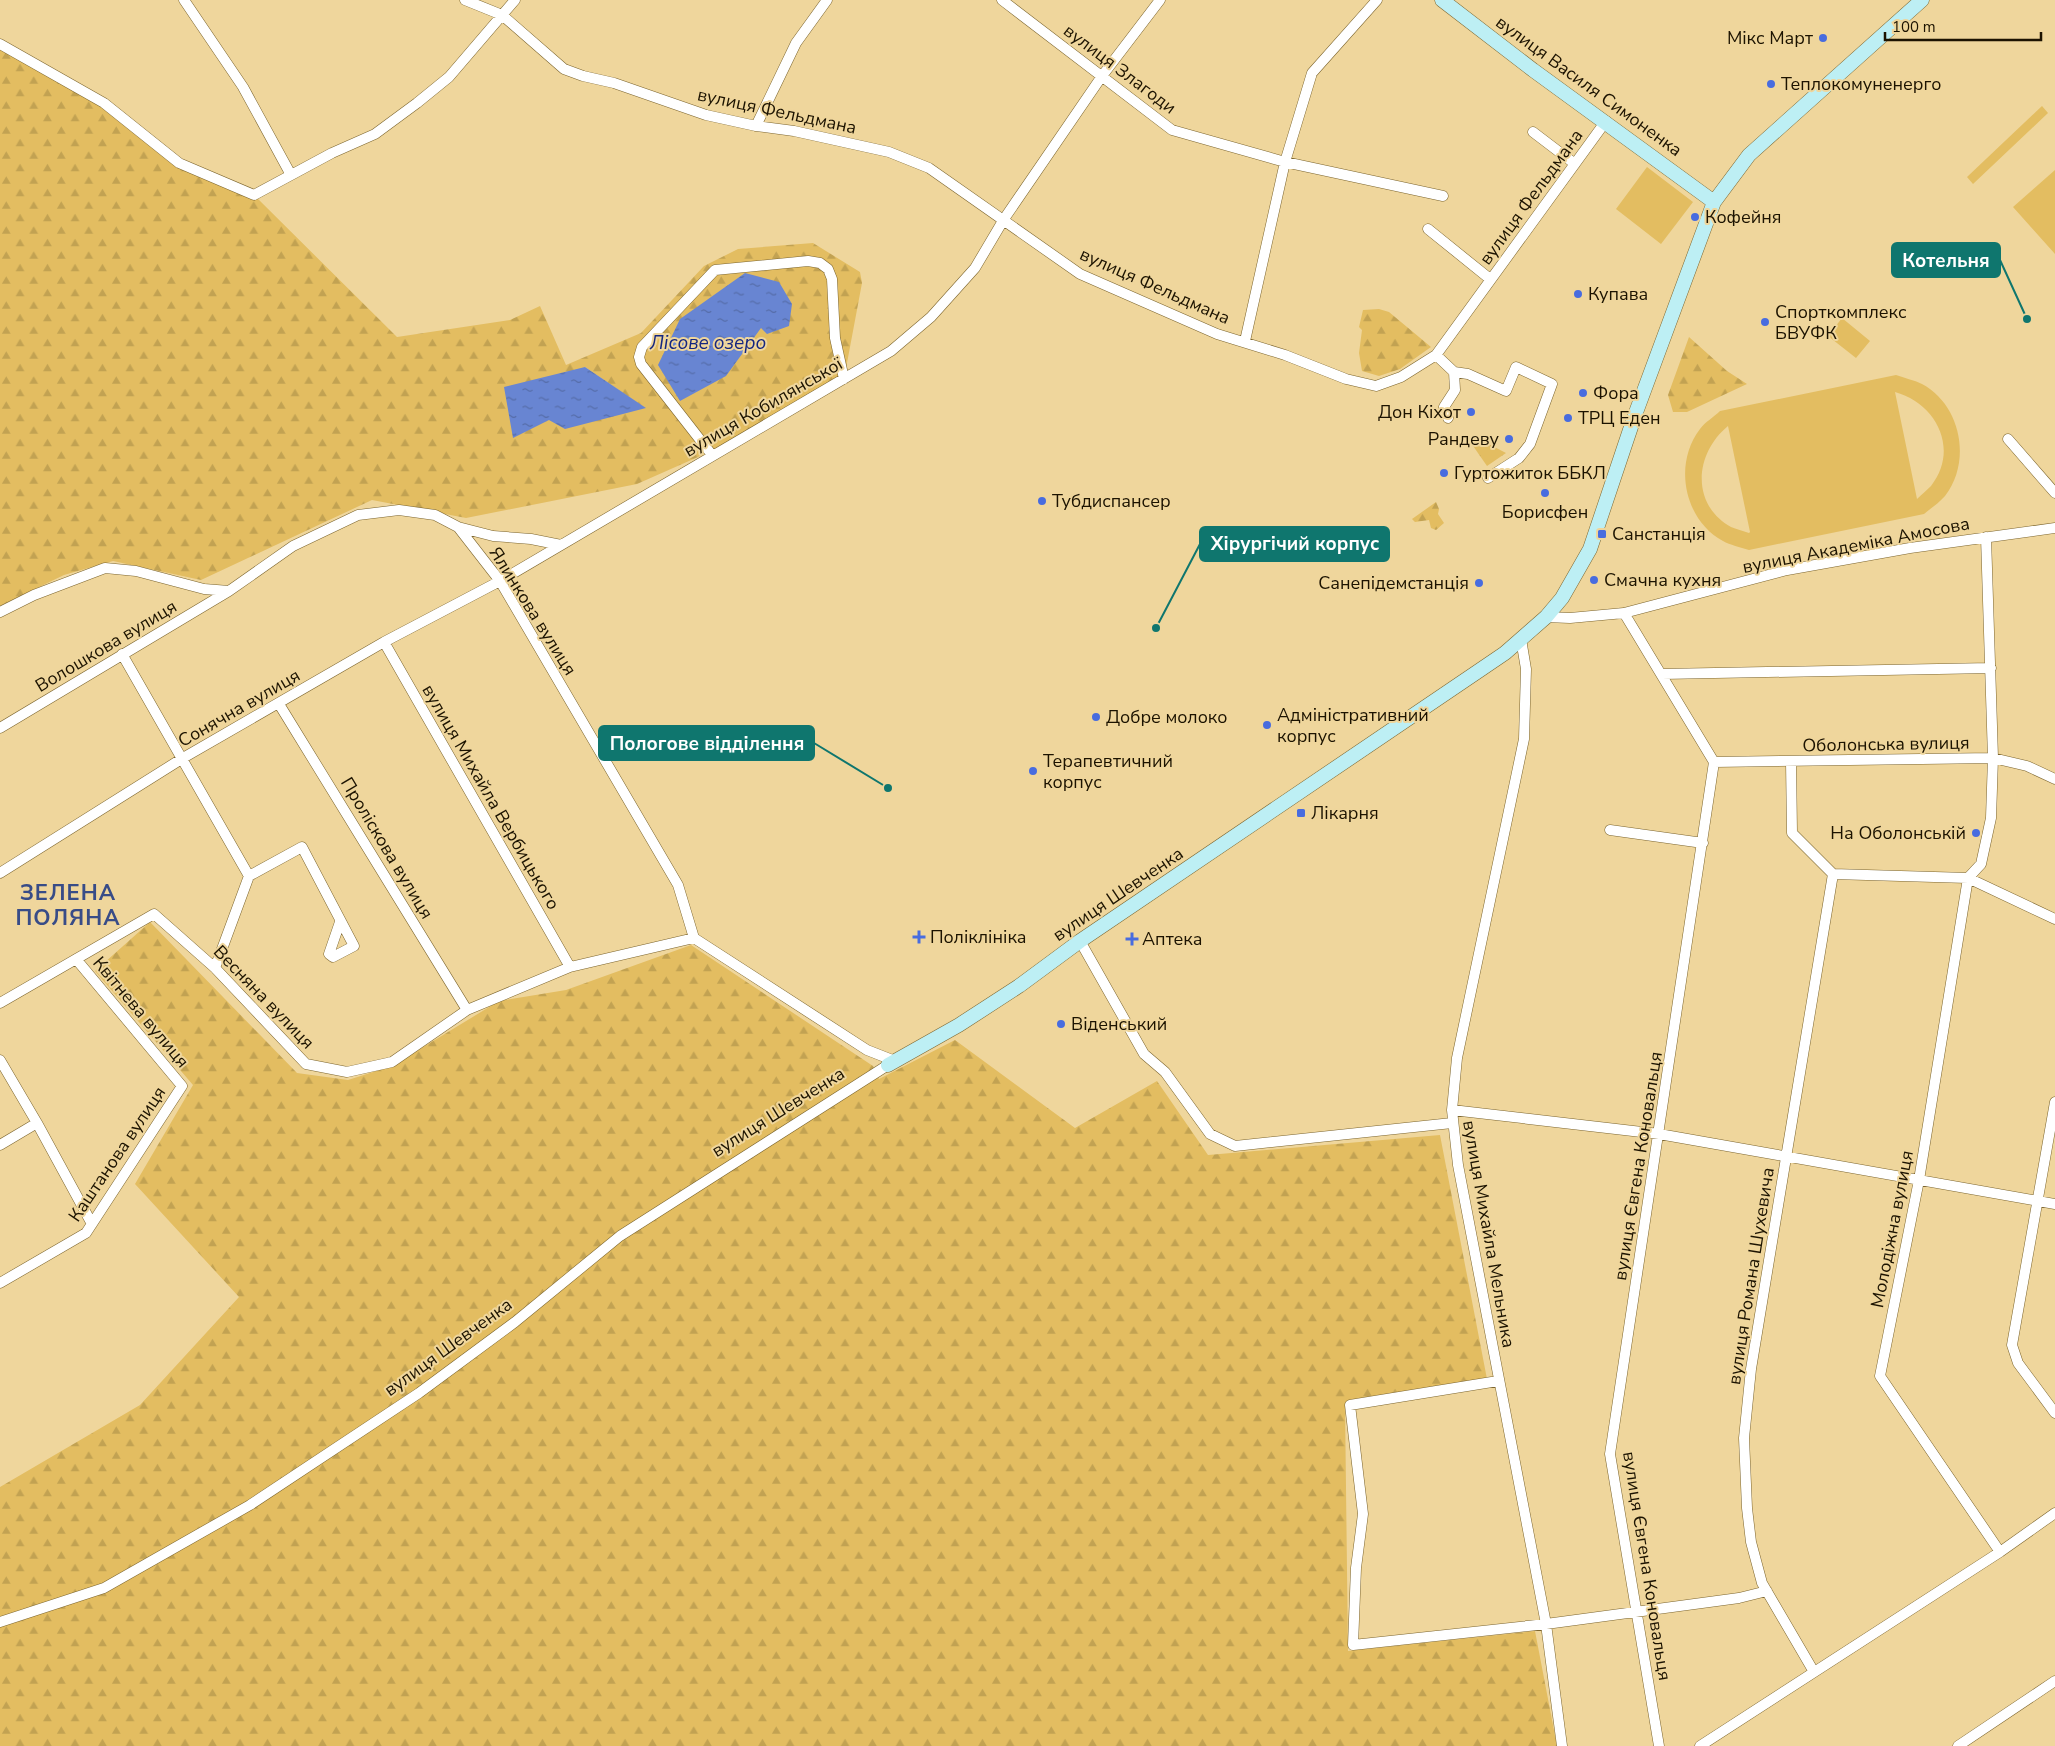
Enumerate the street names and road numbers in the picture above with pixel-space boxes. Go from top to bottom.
street label: вулиця Василя Симоненка [1491,10,1687,162]
street label: вулиця Злагоди [1059,19,1181,119]
street label: вулиця Фельдмана [695,82,859,140]
street label: вулиця Фельдмана [1474,124,1588,270]
street label: вулиця Фельдмана [1076,242,1234,330]
street label: вулиця Кобилянської [679,351,847,462]
street label: вулиця Академіка Амосова [1740,511,1972,579]
street label: Ялинкова вулиця [484,542,582,680]
street label: Волошкова вулиця [31,594,181,698]
street label: Сонячна вулиця [174,663,304,753]
street label: вулиця Михайла Вербицького [417,680,565,914]
street label: Оболонська вулиця [1802,731,1970,757]
street label: Проліскова вулиця [335,773,439,923]
street label: вулиця Шевченка [1048,841,1188,947]
street label: Весняна вулиця [208,940,320,1054]
street label: Квітнева вулиця [87,951,195,1073]
street label: вулиця Євгена Коновальця [1608,1050,1668,1282]
street label: вулиця Шевченка [707,1061,849,1163]
street label: Каштанова вулиця [63,1082,171,1226]
street label: вулиця Михайла Мельника [1457,1118,1521,1350]
street label: Молодіжна вулиця [1865,1148,1919,1310]
street label: вулиця Романа Шухевича [1722,1166,1780,1386]
street label: вулиця Шевченка [379,1292,517,1402]
street label: вулиця Євгена Коновальця [1617,1450,1677,1682]

